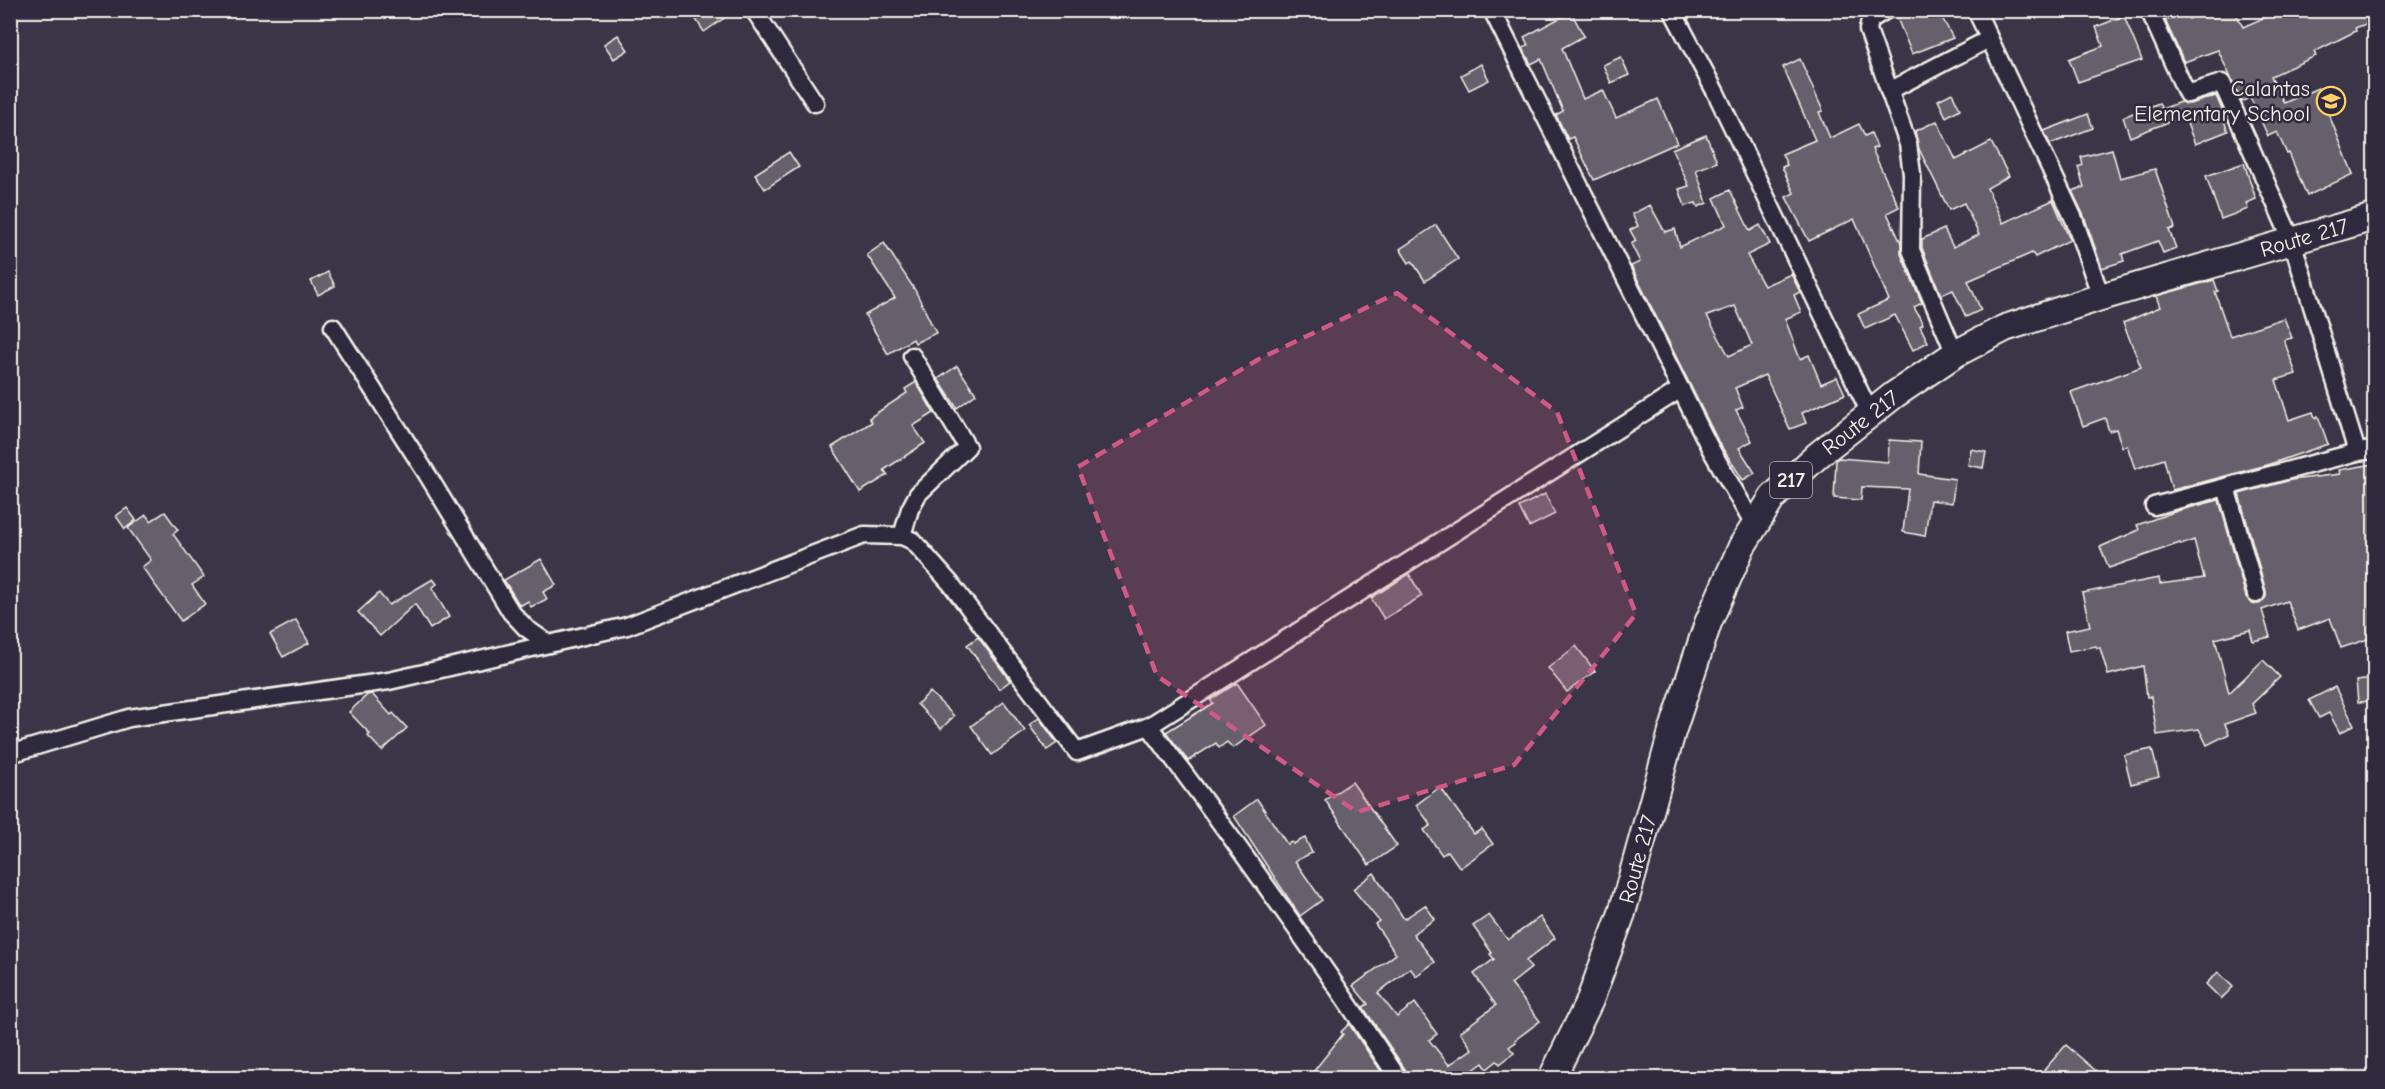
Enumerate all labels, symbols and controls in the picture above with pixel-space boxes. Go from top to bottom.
place label: Calantas Elementary School [2134,76,2310,127]
school or university icon: Calantas Elementary School [2315,85,2347,117]
street label: Route 217 [2257,213,2352,263]
street label: Route 217 [1817,384,1905,461]
road number: 217 [1770,462,1812,498]
street label: Route 217 [1614,812,1662,906]

